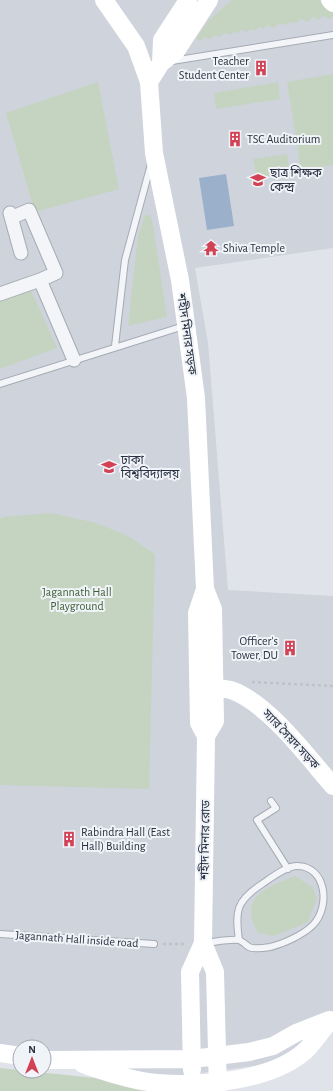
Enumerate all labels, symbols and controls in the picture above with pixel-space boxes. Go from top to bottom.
place label: Teacher Student Center [179,55,249,81]
building icon: Teacher Student Center [252,59,270,77]
building icon: TSC Auditorium [226,130,244,148]
place label: TSC Auditorium [247,133,320,145]
place label: ছাত্র শিক্ষক কেন্দ্র [269,165,322,193]
school or university icon: ছাত্র শিক্ষক কেন্দ্র [249,171,267,189]
temple icon: Shiva Temple [202,239,220,257]
place label: Shiva Temple [223,242,285,254]
street label: শহীদ মিনার সড়ক [174,291,201,376]
place label: ঢাকা বিশ্ববিদ্যালয় [120,454,180,480]
school or university icon: ঢাকা বিশ্ববিদ্যালয় [100,458,118,476]
park label: Jagannath Hall Playground [42,586,112,613]
place label: Officer's Tower, DU [231,635,278,661]
building icon: Officer's Tower, DU [281,639,299,657]
street label: স্যার সৈয়দ সড়ক [259,705,323,772]
street label: শহীদ মিনার রোড [196,800,212,881]
place label: Rabindra Hall (East Hall) Building [81,826,170,852]
building icon: Rabindra Hall (East Hall) Building [60,830,78,848]
street label: Jagannath Hall inside road [15,929,139,949]
north arrow [12,1039,52,1079]
text: N [28,1044,36,1055]

